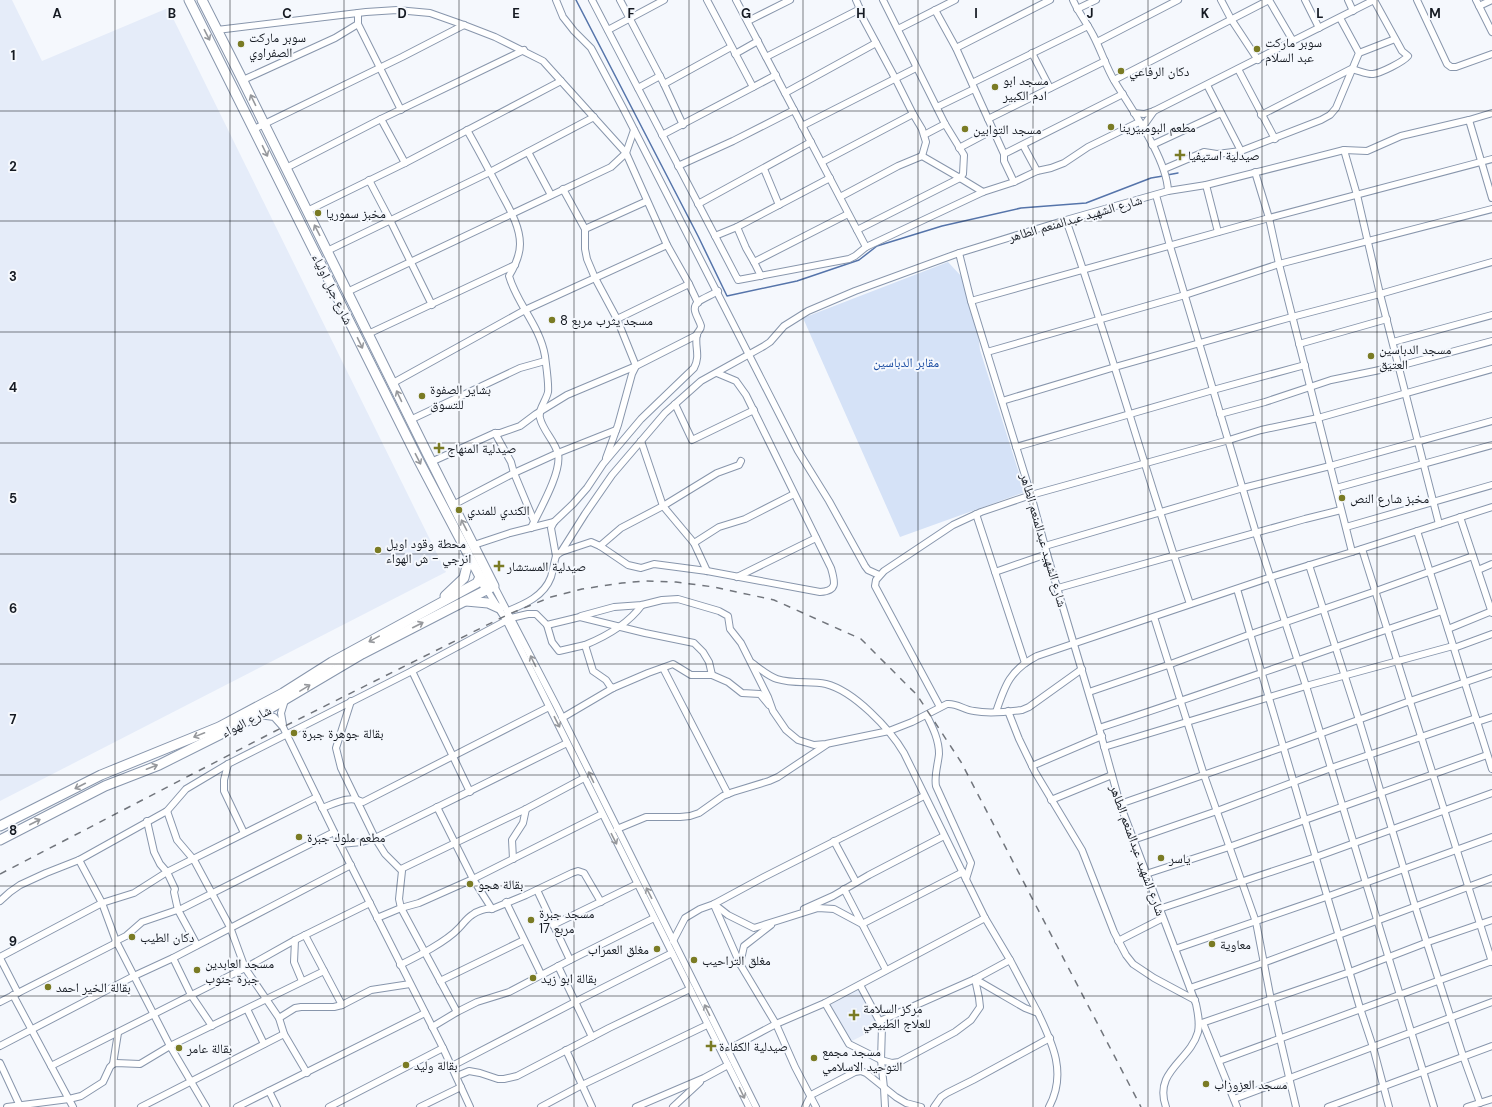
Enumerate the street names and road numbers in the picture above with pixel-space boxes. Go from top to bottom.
street label: شارع الشهيد عبدالمنعم الطاهر [1005,191,1144,247]
street label: شارع جبل اولياء [307,251,357,328]
street label: شارع الشهيد عبدالمنعم الطاهر [1015,470,1071,609]
street label: شارع الهواء [218,702,275,742]
street label: شارع الشهيد عبدالمنعم الطاهر [1105,781,1169,918]

